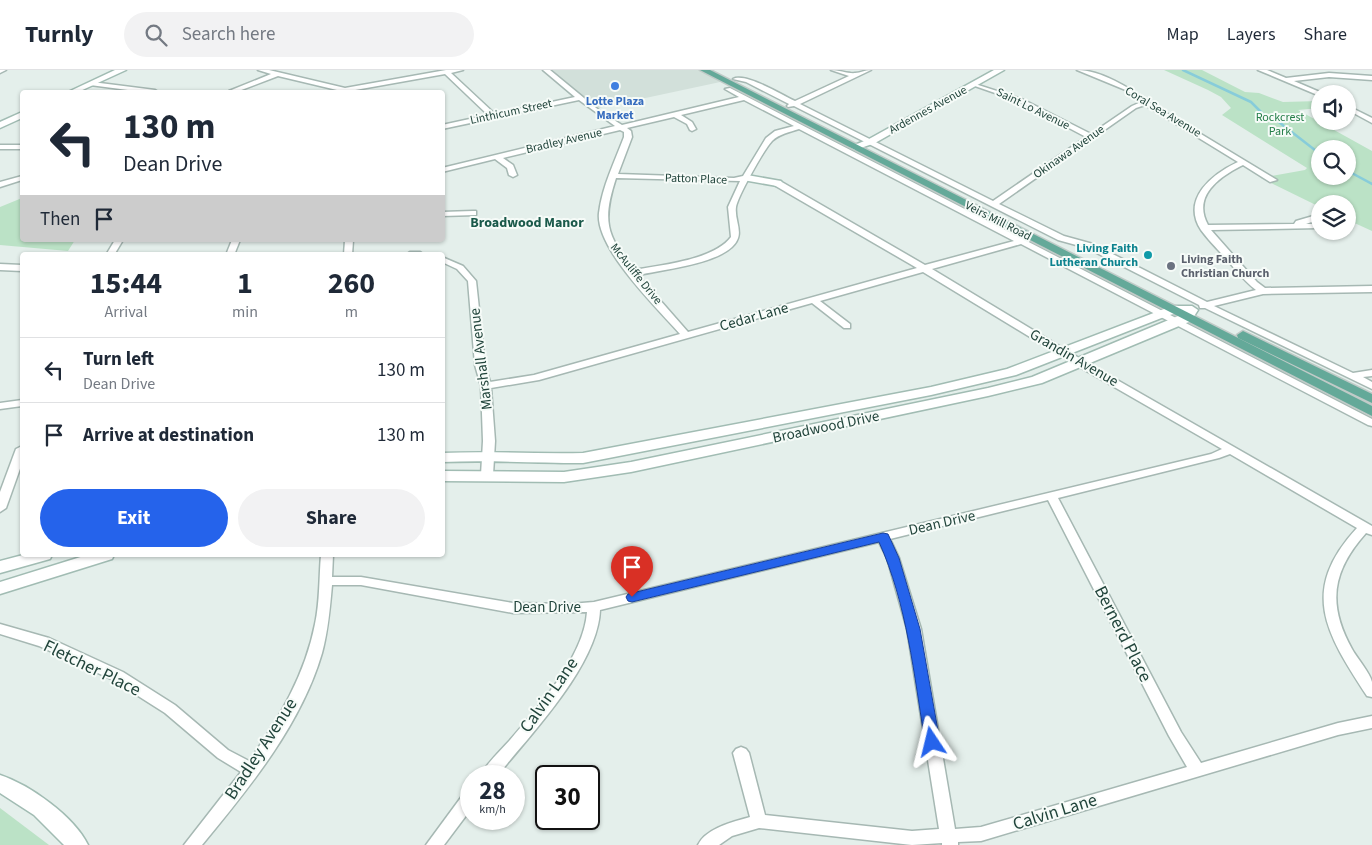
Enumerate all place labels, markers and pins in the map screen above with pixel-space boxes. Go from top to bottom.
marker: Lotte Plaza Market [609,80,621,92]
place label: Lotte Plaza Market [586,93,644,124]
place label: Living Faith Lutheran Church [1050,240,1138,271]
marker: Living Faith Lutheran Church [1142,249,1154,261]
place label: Living Faith Christian Church [1181,251,1269,282]
marker: Living Faith Christian Church [1165,260,1177,272]
pin [611,546,653,597]

